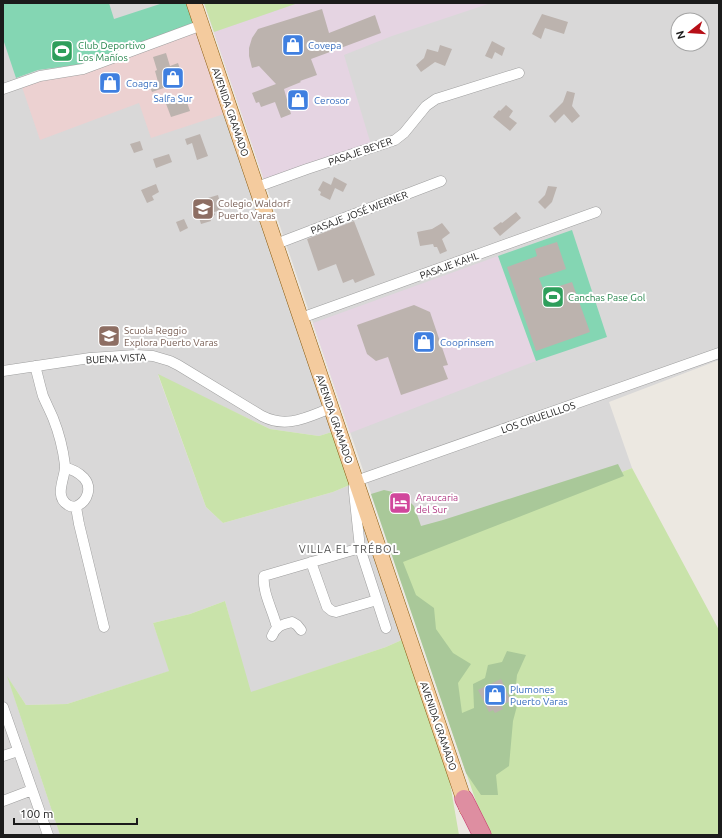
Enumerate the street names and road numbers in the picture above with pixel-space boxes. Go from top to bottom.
street label: AVENIDA GRAMADO [210,66,251,158]
street label: PASAJE BEYER [327,135,393,168]
street label: PASAJE JOSÉ WERNER [309,188,409,236]
street label: PASAJE KAHL [418,250,480,281]
street label: BUENA VISTA [86,351,147,366]
street label: AVENIDA GRAMADO [314,373,355,465]
street label: LOS CIRUELILLOS [500,400,577,435]
street label: AVENIDA GRAMADO [418,680,459,772]

